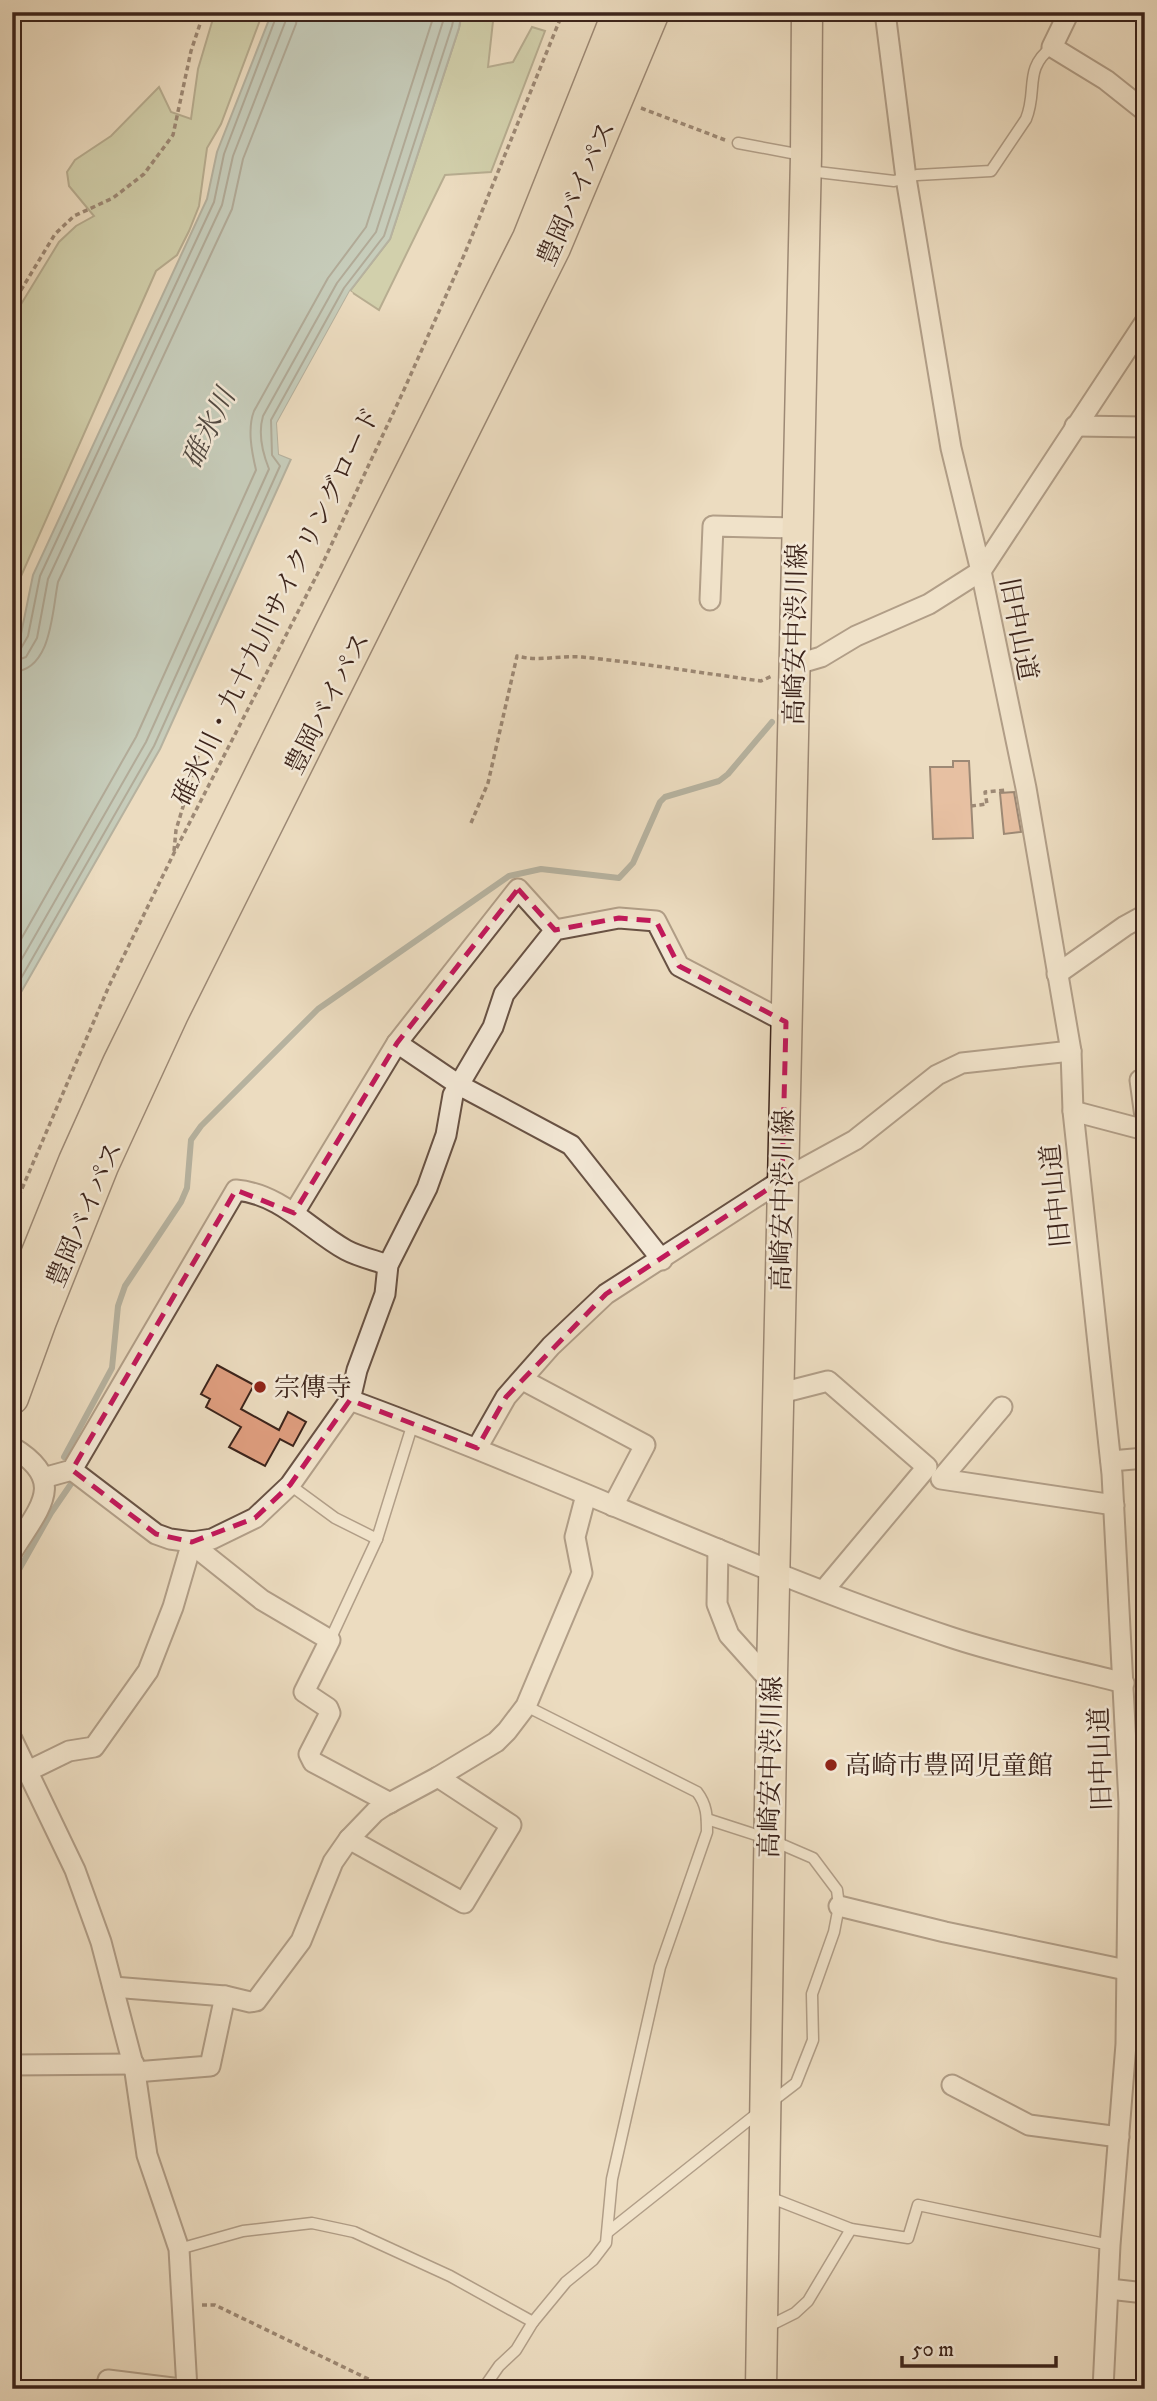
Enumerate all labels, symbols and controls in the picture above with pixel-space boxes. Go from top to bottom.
street label: 豊岡バイパス [531,116,624,271]
water label: 碓氷川 [175,381,245,474]
street label: 碓氷川・九十九川サイクリングロード [166,402,388,811]
street label: 高崎安中渋川線 [778,543,815,725]
street label: 旧中山道 [991,575,1044,683]
street label: 豊岡バイパス [278,627,378,780]
street label: 高崎安中渋川線 [765,1109,802,1291]
street label: 豊岡バイパス [40,1137,131,1293]
street label: 旧中山道 [1035,1142,1078,1249]
place label: 宗傳寺 [274,1372,352,1405]
marker: 宗傳寺 [252,1379,268,1395]
street label: 高崎安中渋川線 [753,1676,790,1858]
street label: 旧中山道 [1083,1706,1120,1811]
place label: 高崎市豊岡児童館 [845,1750,1053,1783]
marker: 高崎市豊岡児童館 [823,1757,839,1773]
scale bar [902,2324,1056,2368]
text: 50 m [912,2337,954,2363]

